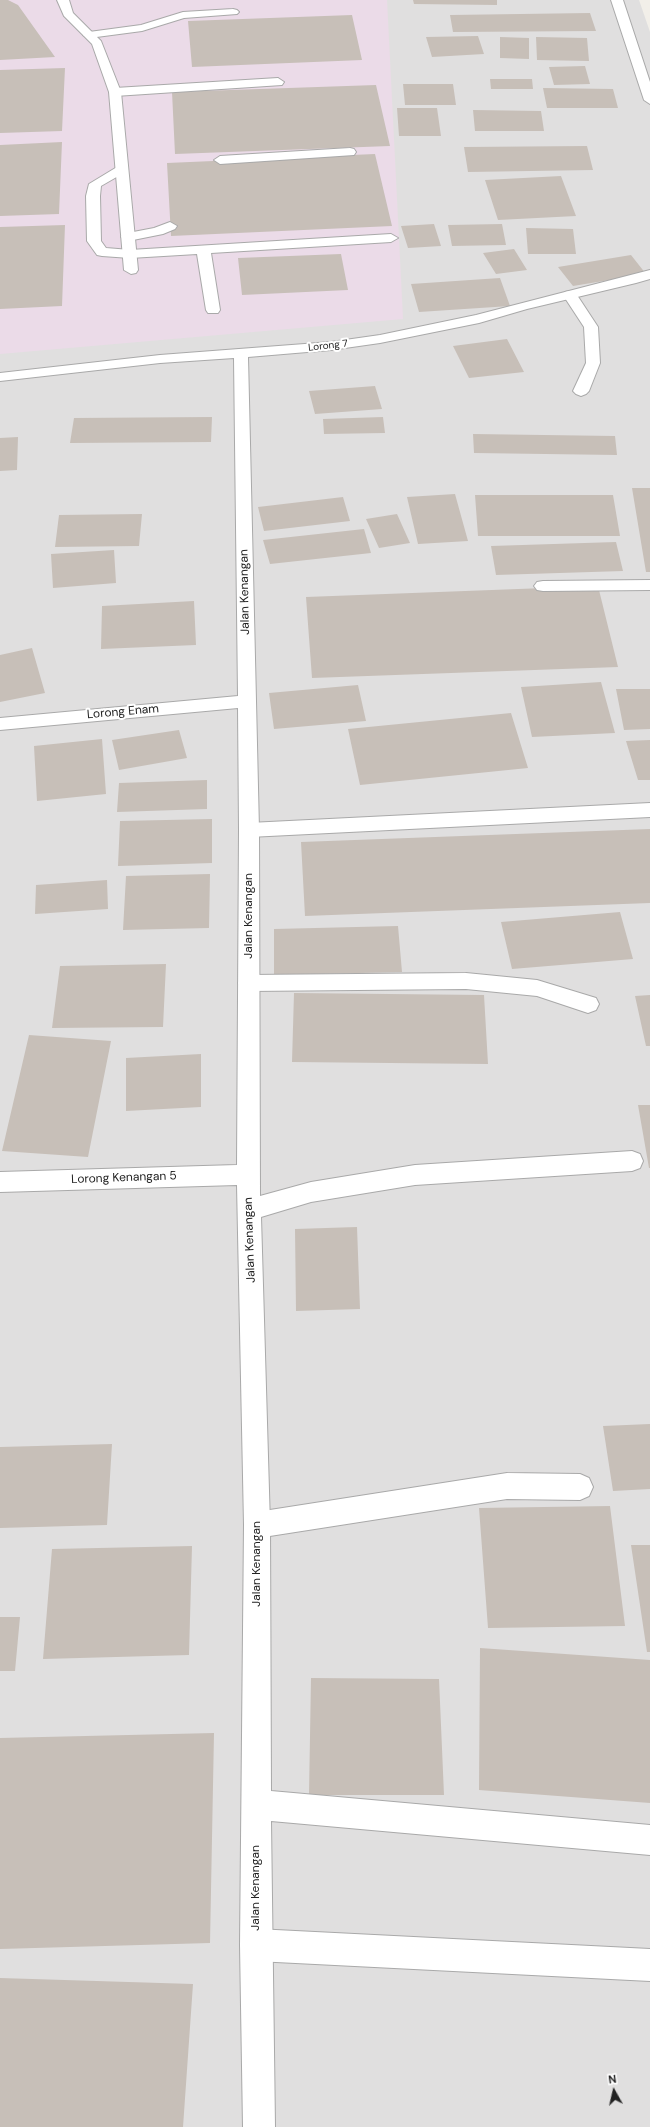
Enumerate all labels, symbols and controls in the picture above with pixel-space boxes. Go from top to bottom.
street label: Lorong 7 [308,338,348,354]
street label: Jalan Kenangan [237,549,253,635]
street label: Lorong Enam [86,702,160,722]
street label: Jalan Kenangan [242,873,256,959]
street label: Lorong Kenangan 5 [71,1169,177,1187]
street label: Jalan Kenangan [241,1197,259,1283]
street label: Jalan Kenangan [250,1521,264,1607]
street label: Jalan Kenangan [249,1845,263,1931]
north arrow [594,2071,634,2111]
text: N [607,2072,617,2087]

